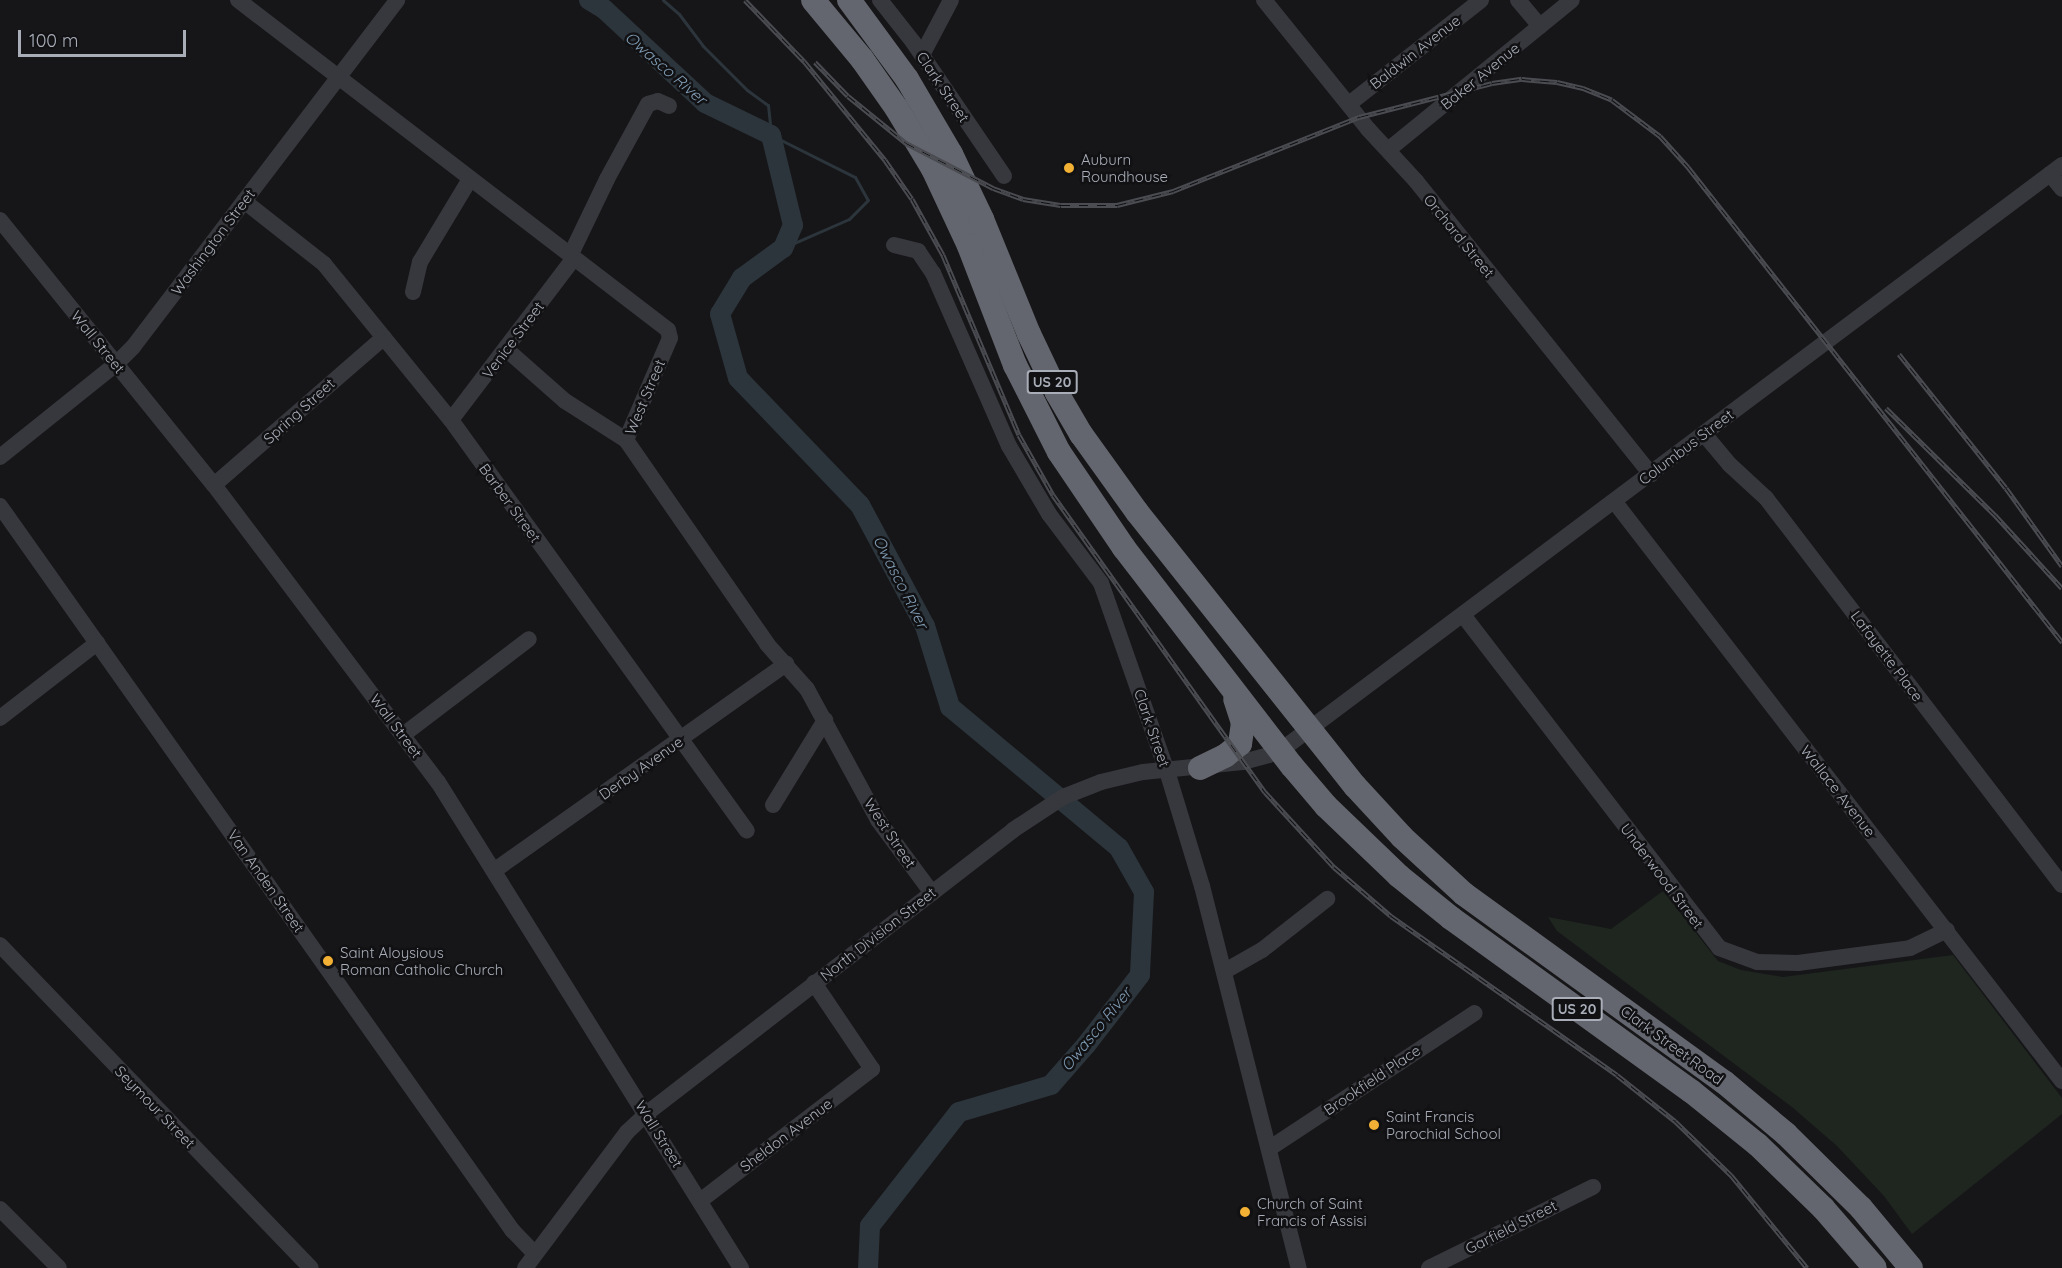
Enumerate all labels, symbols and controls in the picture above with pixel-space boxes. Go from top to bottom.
street label: Baldwin Avenue [1366,11,1464,93]
scale bar [21,18,189,56]
water label: Owasco River [621,27,711,109]
text: 100 m [29,29,78,52]
street label: Baker Avenue [1437,39,1523,113]
street label: Clark Street [913,48,973,126]
place label: Auburn Roundhouse [1081,150,1168,185]
marker: Auburn Roundhouse [1062,161,1076,175]
street label: Washington Street [167,185,259,299]
street label: Orchard Street [1420,191,1498,281]
street label: Venice Street [478,298,548,382]
street label: Wall Street [67,307,129,377]
street label: West Street [621,357,669,437]
road number: US 20 [1026,371,1078,393]
street label: Spring Street [260,374,338,448]
street label: Columbus Street [1635,405,1737,489]
street label: Barber Street [475,460,545,546]
water label: Owasco River [869,532,933,632]
street label: Lafayette Place [1847,607,1927,705]
street label: Clark Street [1130,687,1174,769]
street label: Wall Street [366,690,426,762]
street label: Derby Avenue [596,732,686,804]
street label: Wallace Avenue [1797,742,1879,840]
street label: West Street [860,795,920,871]
street label: Underwood Street [1617,820,1707,932]
street label: Van Anden Street [224,826,308,936]
street label: North Division Street [817,883,939,985]
place label: Saint Aloysious Roman Catholic Church [340,943,503,978]
marker: Saint Aloysious Roman Catholic Church [321,954,335,968]
water label: Owasco River [1057,983,1135,1075]
road number: US 20 [1552,998,1602,1020]
street label: Clark Street Road [1617,1002,1727,1088]
street label: Brookfield Place [1320,1041,1424,1119]
street label: Seymour Street [111,1062,199,1152]
street label: Sheldon Avenue [736,1094,836,1176]
street label: Wall Street [631,1097,687,1171]
place label: Saint Francis Parochial School [1386,1107,1501,1142]
marker: Saint Francis Parochial School [1367,1118,1381,1132]
place label: Church of Saint Francis of Assisi [1257,1194,1367,1229]
street label: Garfield Street [1462,1196,1560,1258]
marker: Church of Saint Francis of Assisi [1238,1205,1252,1219]

